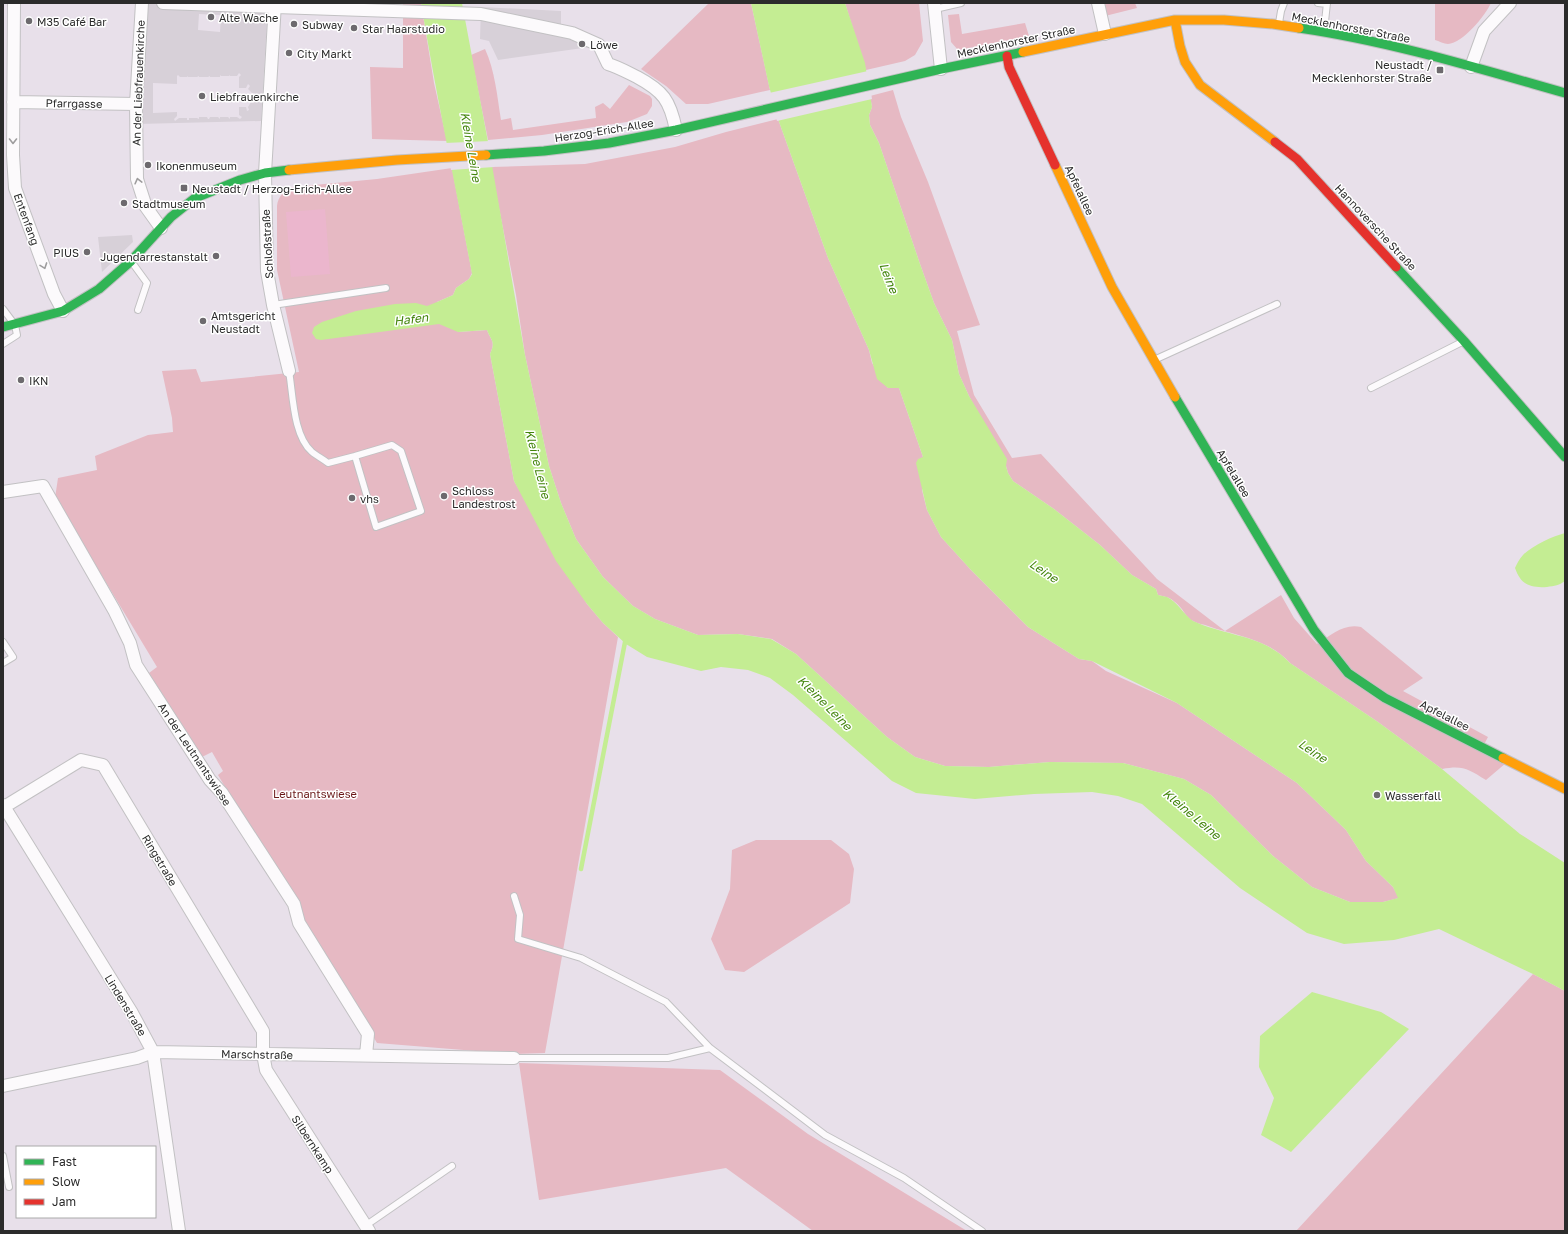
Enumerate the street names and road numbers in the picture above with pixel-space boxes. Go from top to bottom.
street label: Mecklenhorster Straße [1291,9,1411,45]
street label: An der Liebfrauenkirche [129,20,147,146]
street label: Mecklenhorster Straße [956,22,1076,60]
street label: Pfarrgasse [45,96,103,110]
street label: Herzog-Erich-Allee [554,116,654,144]
street label: Apfelallee [1063,163,1097,217]
street label: Hannoversche Straße [1333,181,1419,273]
street label: Entenfang [12,191,42,247]
street label: Schloßstraße [259,209,275,279]
street label: Apfelallee [1215,447,1253,499]
street label: Apfelallee [1418,697,1472,733]
street label: An der Leutnantswiese [156,700,234,808]
street label: Ringstraße [140,832,180,888]
street label: Lindenstraße [103,972,149,1038]
street label: Marschstraße [221,1047,293,1061]
street label: Silbernkamp [289,1113,337,1176]

